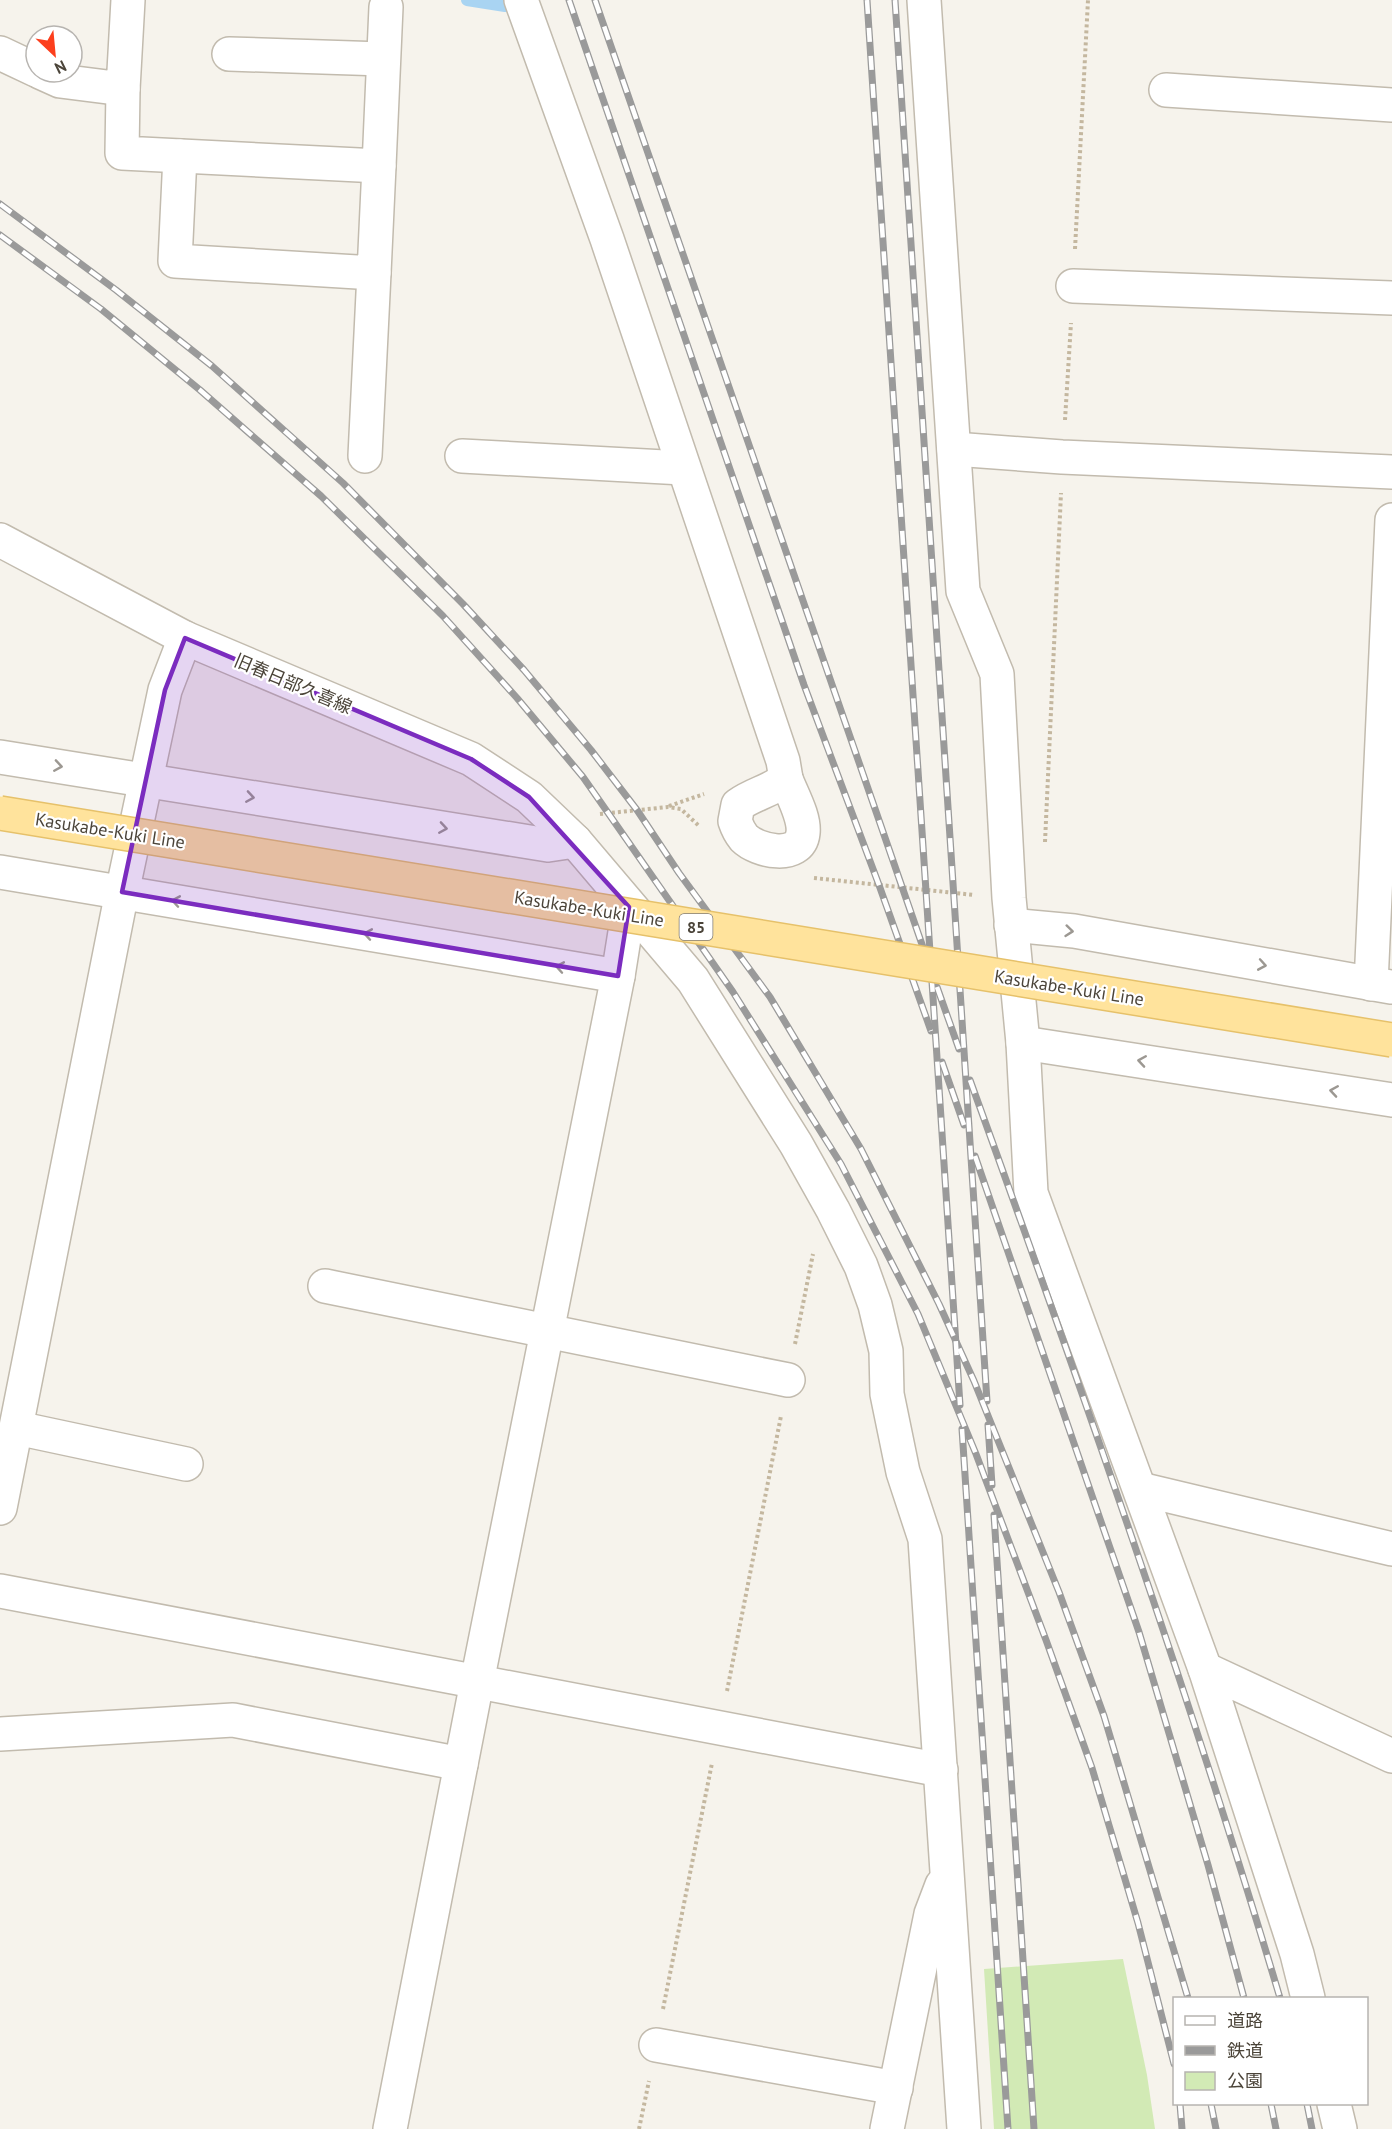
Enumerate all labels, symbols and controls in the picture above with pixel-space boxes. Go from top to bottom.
north arrow [24,24,84,84]
text: N [51,56,70,79]
street label: 旧春日部久喜線 [231,648,356,719]
one-way arrow [53,760,62,772]
one-way arrow [246,791,255,803]
street label: Kasukabe-Kuki Line [34,807,187,854]
one-way arrow [438,822,447,834]
street label: Kasukabe-Kuki Line [513,885,666,932]
one-way arrow [171,895,181,908]
road number: 85 [680,914,712,940]
one-way arrow [1065,924,1074,937]
one-way arrow [363,928,372,940]
one-way arrow [1257,958,1266,970]
one-way arrow [555,961,565,973]
street label: Kasukabe-Kuki Line [993,964,1146,1011]
one-way arrow [1137,1055,1146,1067]
one-way arrow [1330,1085,1339,1097]
legend [1173,1997,1368,2105]
text: 道路 [1227,2009,1263,2032]
text: 鉄道 [1227,2039,1263,2062]
text: 公園 [1227,2069,1263,2092]

